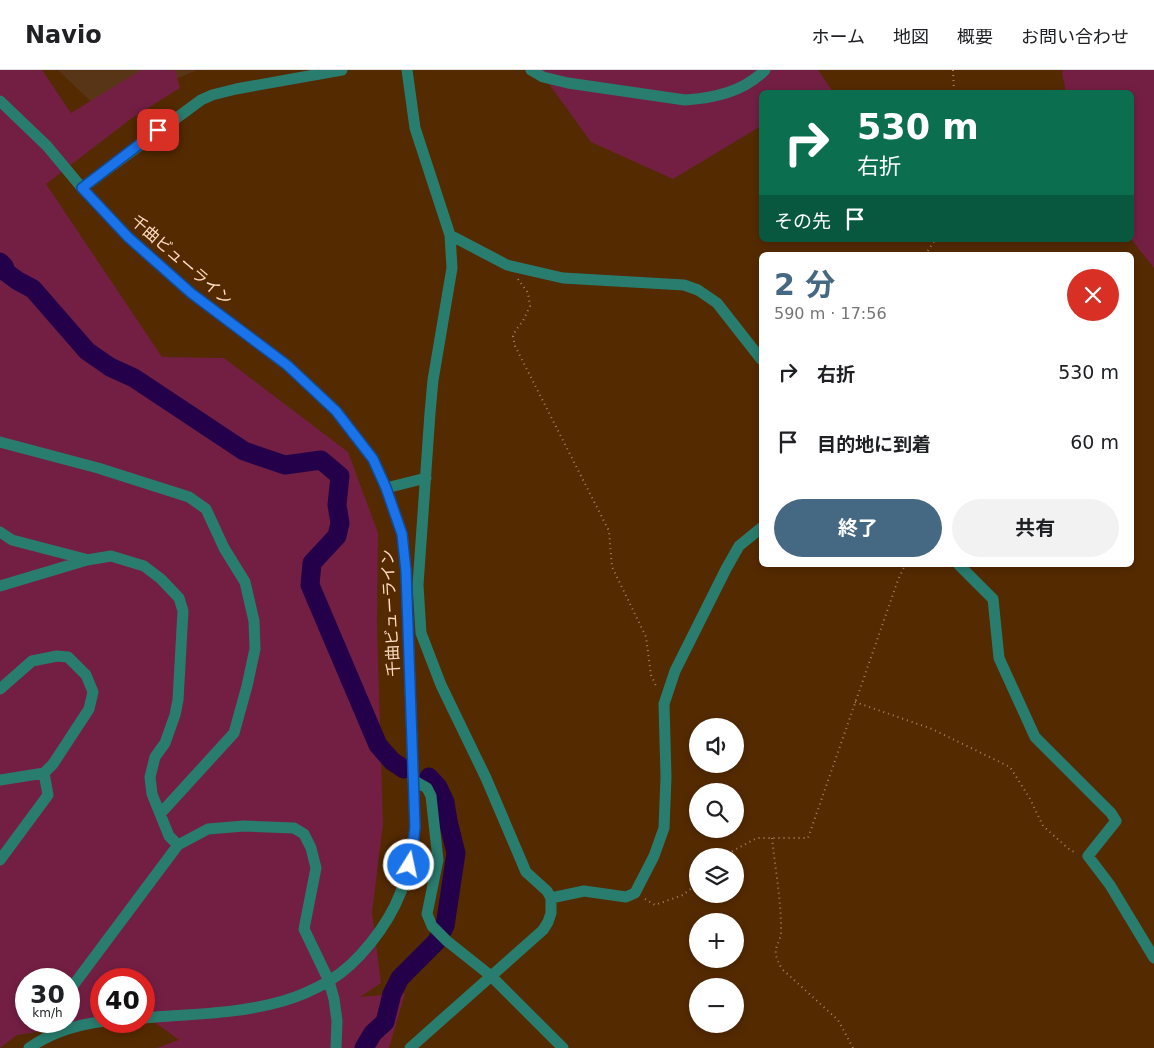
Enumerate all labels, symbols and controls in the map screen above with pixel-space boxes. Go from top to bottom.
text: Navio [25,21,102,49]
text: ホーム [812,26,865,47]
text: 地図 [893,26,929,47]
text: 概要 [957,26,993,47]
text: お問い合わせ [1021,26,1129,47]
text: 530 m [857,107,979,147]
pin [137,109,179,151]
icon: right [774,110,839,175]
icon: arrive [144,116,172,144]
text: 右折 [857,154,901,179]
icon: arrive [841,205,869,233]
text: その先 [774,210,831,232]
street label: 千曲ビューライン [127,211,236,310]
text: 2 分 [774,267,835,302]
button: close [1067,269,1119,321]
text: 590 m · 17:56 [774,304,887,323]
icon: right [774,358,802,386]
text: 530 m [1058,361,1119,383]
text: 右折 [817,363,855,385]
icon: arrive [774,428,802,456]
text: 60 m [1070,431,1119,453]
text: 目的地に到着 [817,433,931,455]
button: 終了 [774,499,942,557]
button: 共有 [952,499,1119,557]
street label: 千曲ビューライン [378,549,403,677]
map controls [689,718,744,1033]
button: sound [689,718,744,773]
button: search [689,783,744,838]
position arrow [382,838,434,890]
button: layers [689,848,744,903]
button: + [689,913,744,968]
speed limit sign: 40 [90,968,155,1033]
button: − [689,978,744,1033]
text: 30 [30,980,65,1009]
text: km/h [32,1006,63,1020]

